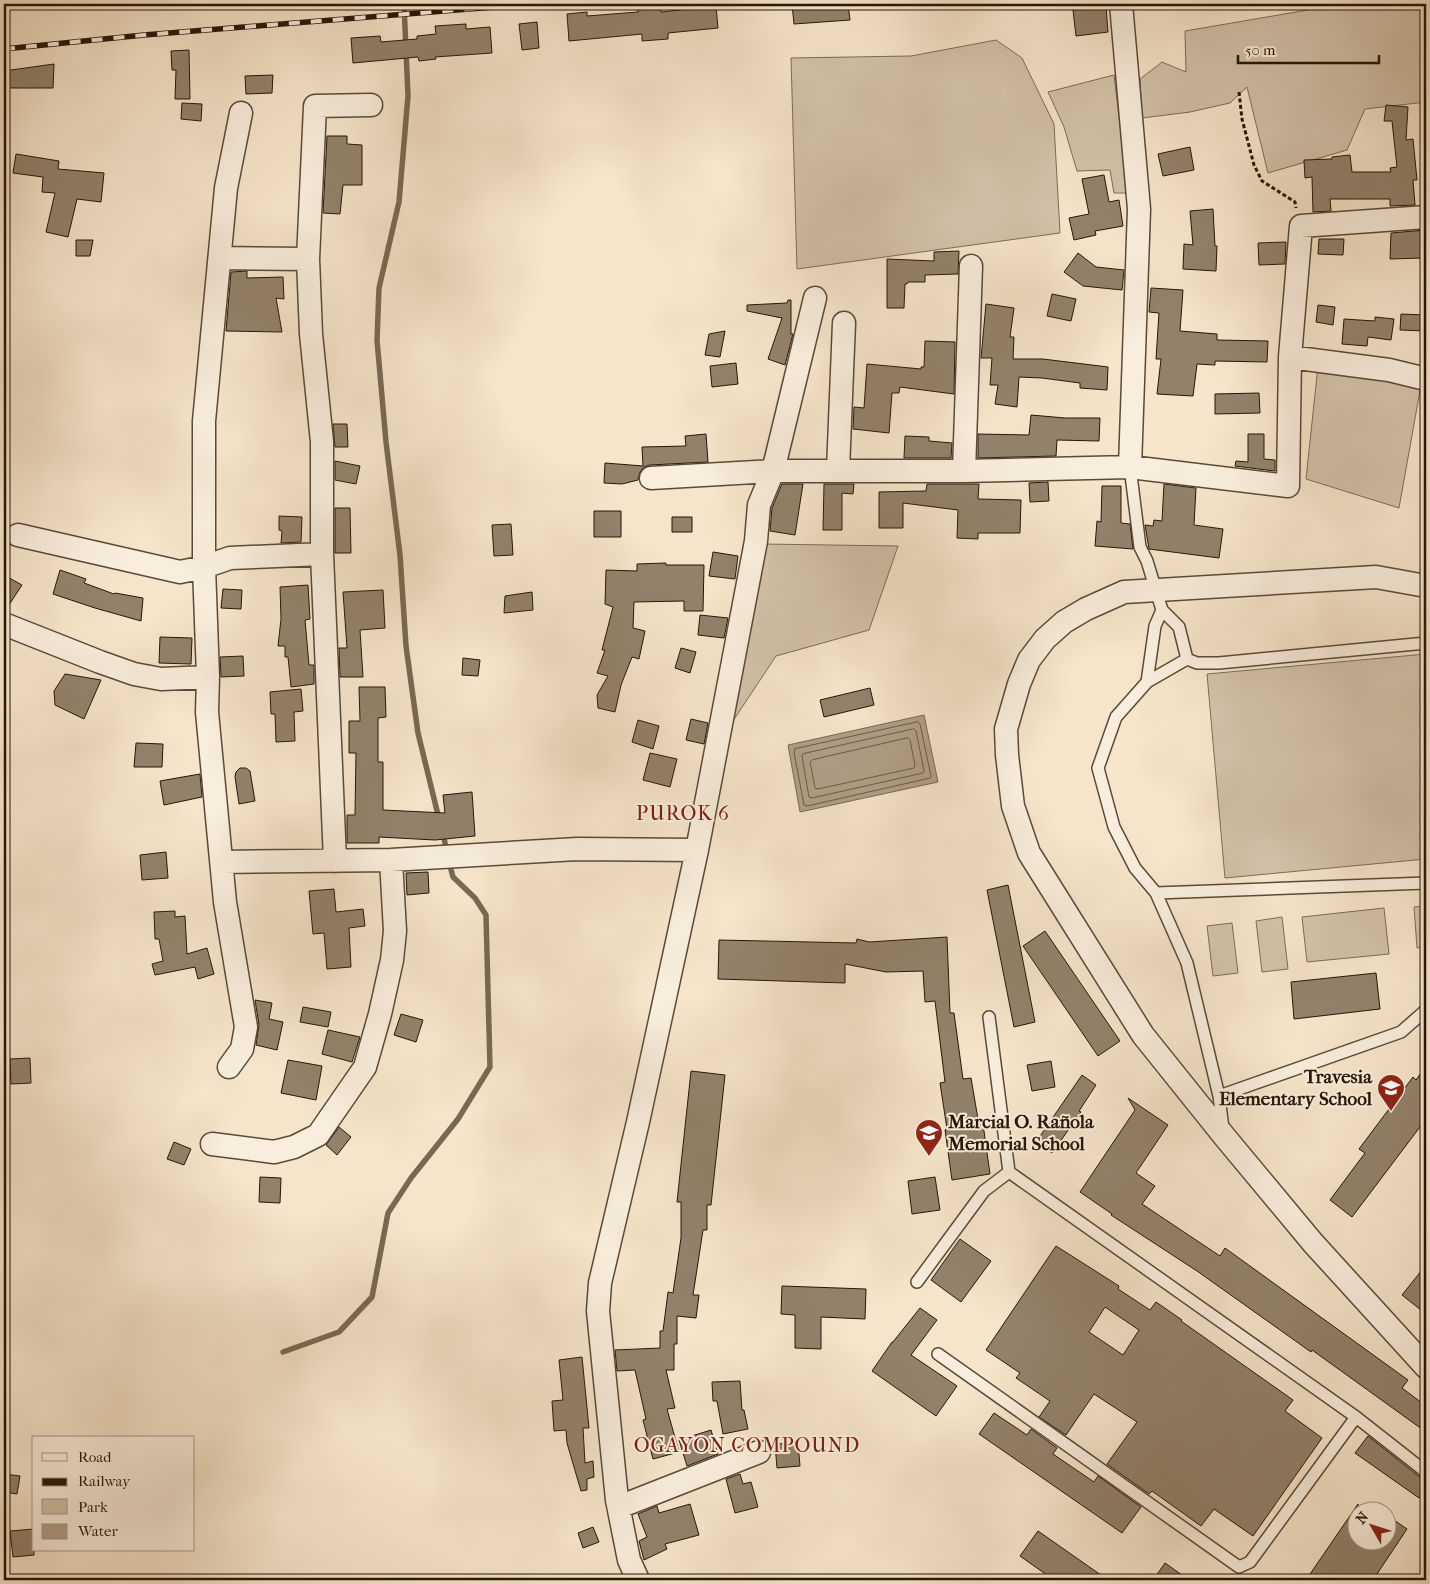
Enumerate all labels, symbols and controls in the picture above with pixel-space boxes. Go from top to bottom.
scale bar [1238,32,1379,64]
text: 50 m [1245,41,1276,59]
district label: PUROK 6 [636,802,730,825]
place label: Travesia Elementary School [1219,1066,1373,1110]
school or university icon: Travesia Elementary School [1376,1073,1406,1112]
place label: Marcial O. Rañola Memorial School [947,1111,1095,1155]
school or university icon: Marcial O. Rañola Memorial School [914,1118,944,1157]
district label: OGAYON COMPOUND [634,1434,860,1457]
legend [32,1436,195,1552]
text: Road [78,1448,112,1466]
text: Railway [78,1472,131,1490]
text: Park [78,1498,108,1516]
north arrow [1348,1502,1398,1552]
text: N [1352,1508,1372,1528]
text: Water [77,1522,118,1540]

